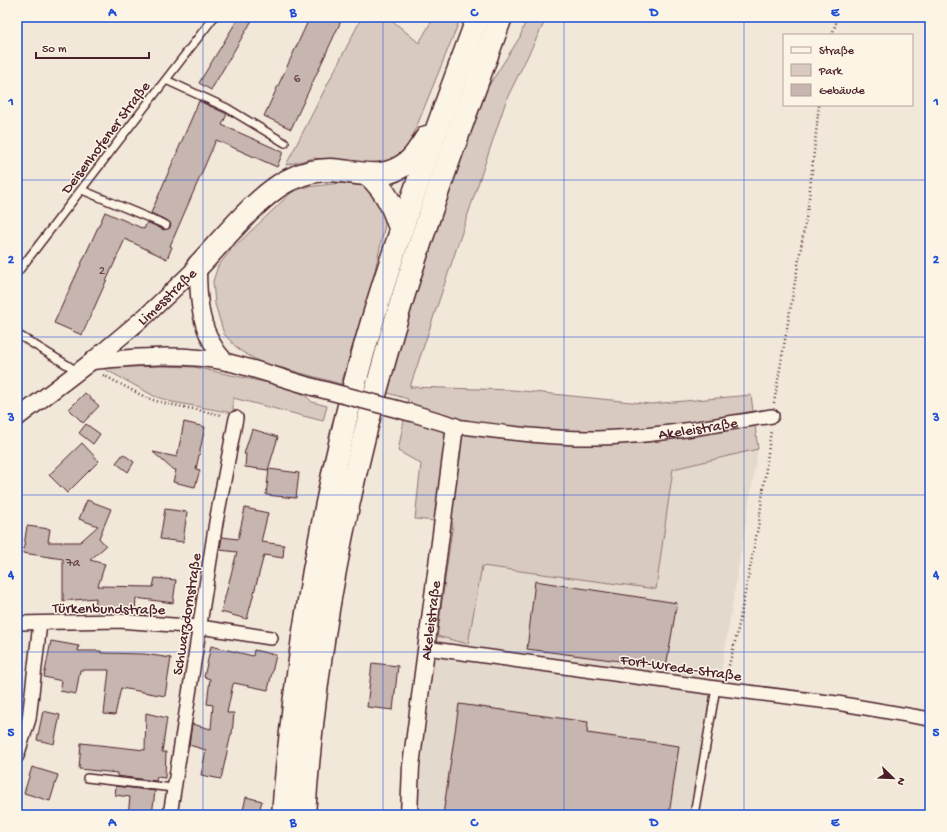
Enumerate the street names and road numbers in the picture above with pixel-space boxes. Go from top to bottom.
street label: Deisenhofener Straße [58,78,155,199]
street label: Limesstraße [135,265,201,330]
street label: Akeleistraße [657,415,739,444]
street label: Schwarzdornstraße [169,552,207,677]
street label: Akeleistraße [418,580,446,661]
street label: Türkenbundstraße [51,600,166,620]
street label: Fort-Wrede-Straße [618,651,743,686]

